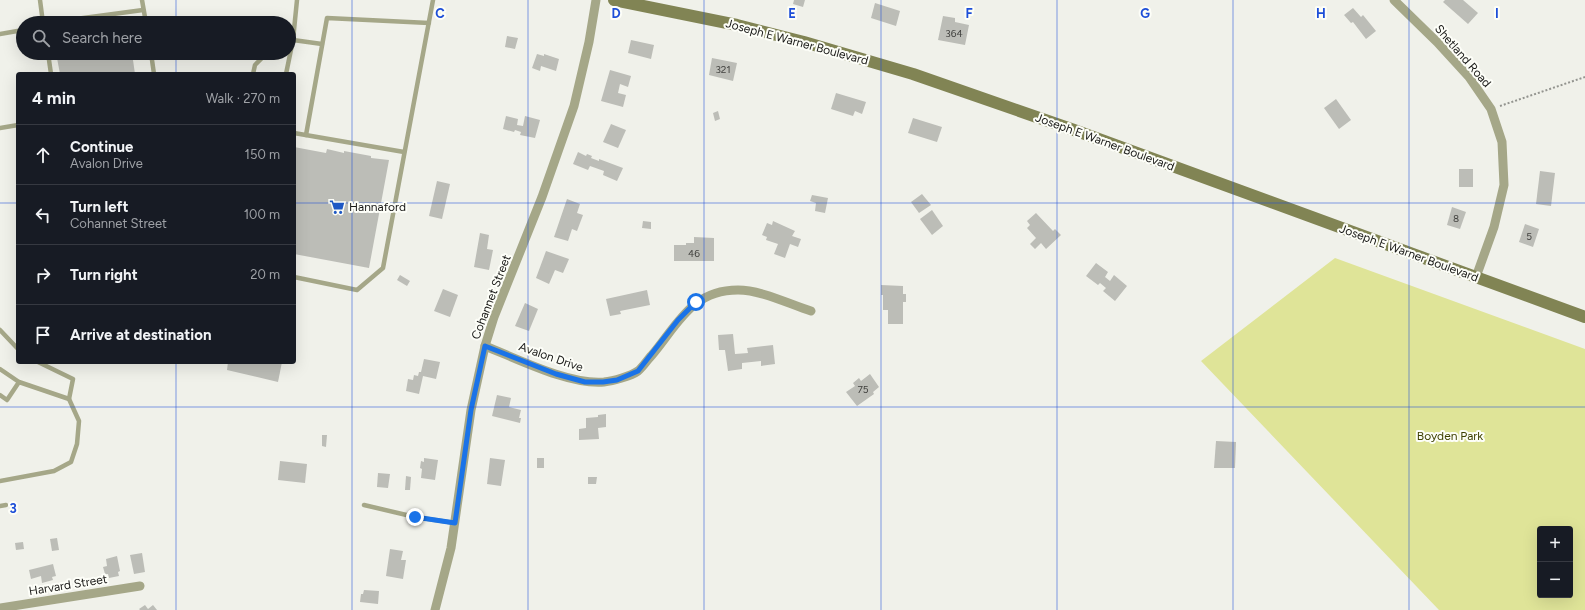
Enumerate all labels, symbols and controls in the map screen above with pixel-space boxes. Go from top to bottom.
text: C [435,6,445,21]
text: D [611,6,621,21]
text: E [788,6,796,21]
text: F [965,6,973,21]
text: G [1140,6,1150,21]
text: H [1316,6,1326,21]
text: I [1495,6,1499,21]
search box [16,16,296,60]
street label: Joseph E Warner Boulevard [724,16,870,68]
street label: Shetland Road [1432,22,1494,90]
icon: search [30,27,52,49]
house number: 364 [945,27,963,40]
text: Search here [62,29,142,47]
house number: 321 [715,63,731,76]
text: 4 min [32,88,76,108]
text: Walk · 270 m [206,91,280,106]
street label: Joseph E Warner Boulevard [1034,110,1176,174]
text: Continue [70,138,133,156]
icon: ahead [32,144,54,166]
text: 150 m [245,147,280,162]
text: Avalon Drive [70,156,143,171]
text: Turn left [70,198,128,216]
supermarket icon: Hannaford [328,198,346,216]
place label: Hannaford [349,200,406,214]
icon: left [32,204,54,226]
text: 100 m [244,207,280,222]
house number: 8 [1453,212,1459,225]
text: Cohannet Street [70,216,167,231]
street label: Joseph E Warner Boulevard [1338,221,1480,285]
house number: 5 [1526,230,1532,243]
house number: 46 [688,247,700,260]
street label: Cohannet Street [468,252,514,341]
icon: right [32,264,54,286]
text: Turn right [70,266,138,284]
text: 20 m [250,267,280,282]
route start [687,293,705,311]
icon: arrive [32,324,54,346]
text: Arrive at destination [70,326,211,344]
street label: Avalon Drive [517,339,585,375]
house number: 75 [857,383,869,396]
park label: Boyden Park [1417,429,1483,443]
text: 3 [9,501,17,516]
route end [406,508,424,526]
map controls [1537,526,1573,598]
button: + [1537,526,1573,562]
button: − [1537,562,1573,598]
street label: Harvard Street [28,572,109,598]

